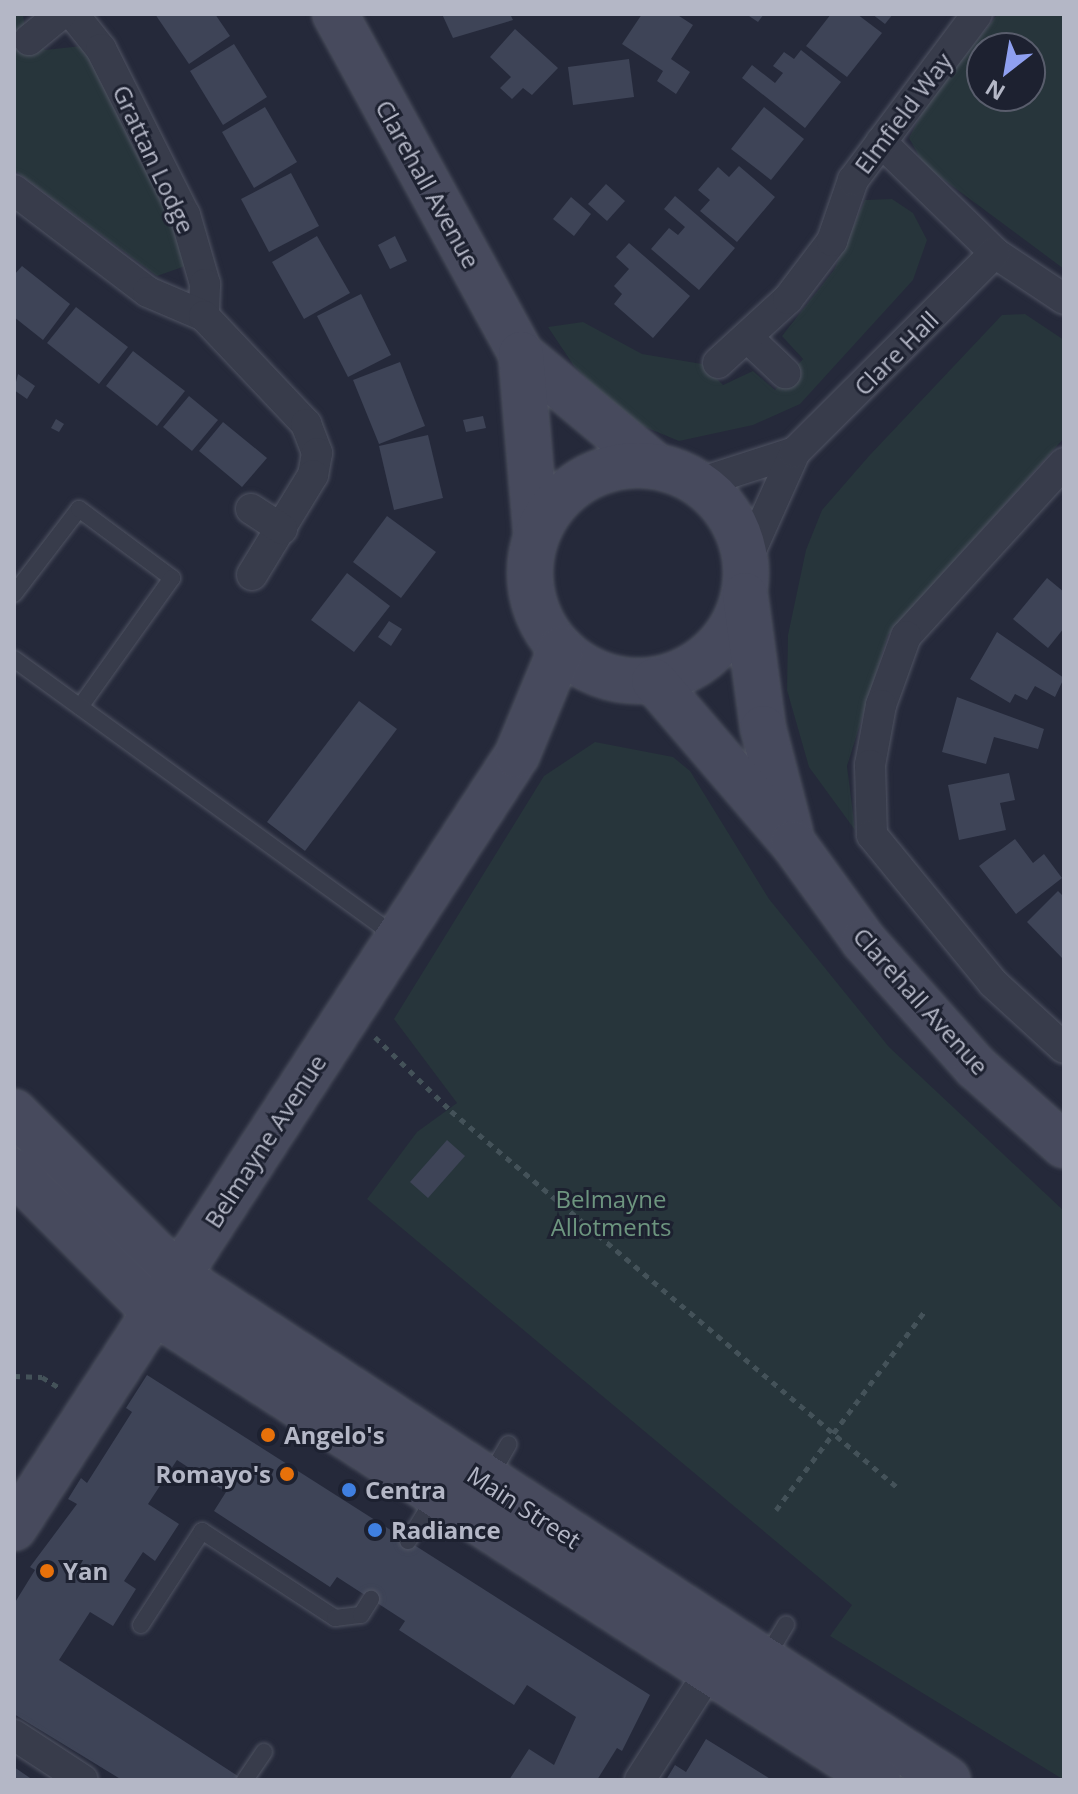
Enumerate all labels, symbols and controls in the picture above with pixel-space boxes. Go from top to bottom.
north arrow [966,32,1046,112]
street label: Elmfield Way [848,47,958,179]
text: N [979,73,1010,108]
street label: Grattan Lodge [107,80,201,238]
street label: Clarehall Avenue [370,95,486,273]
street label: Clare Hall [848,305,944,401]
street label: Clarehall Avenue [847,922,995,1080]
street label: Belmayne Avenue [198,1049,332,1233]
park label: Belmayne Allotments [551,1185,671,1241]
place label: Angelo's [284,1421,385,1449]
marker: Angelo's [259,1426,277,1444]
place label: Romayo's [155,1460,271,1488]
street label: Main Street [462,1460,586,1554]
marker: Romayo's [278,1465,296,1483]
place label: Centra [365,1476,446,1504]
marker: Centra [340,1481,358,1499]
place label: Radiance [391,1516,501,1544]
marker: Radiance [366,1521,384,1539]
place label: Yan [63,1557,108,1585]
marker: Yan [38,1562,56,1580]

